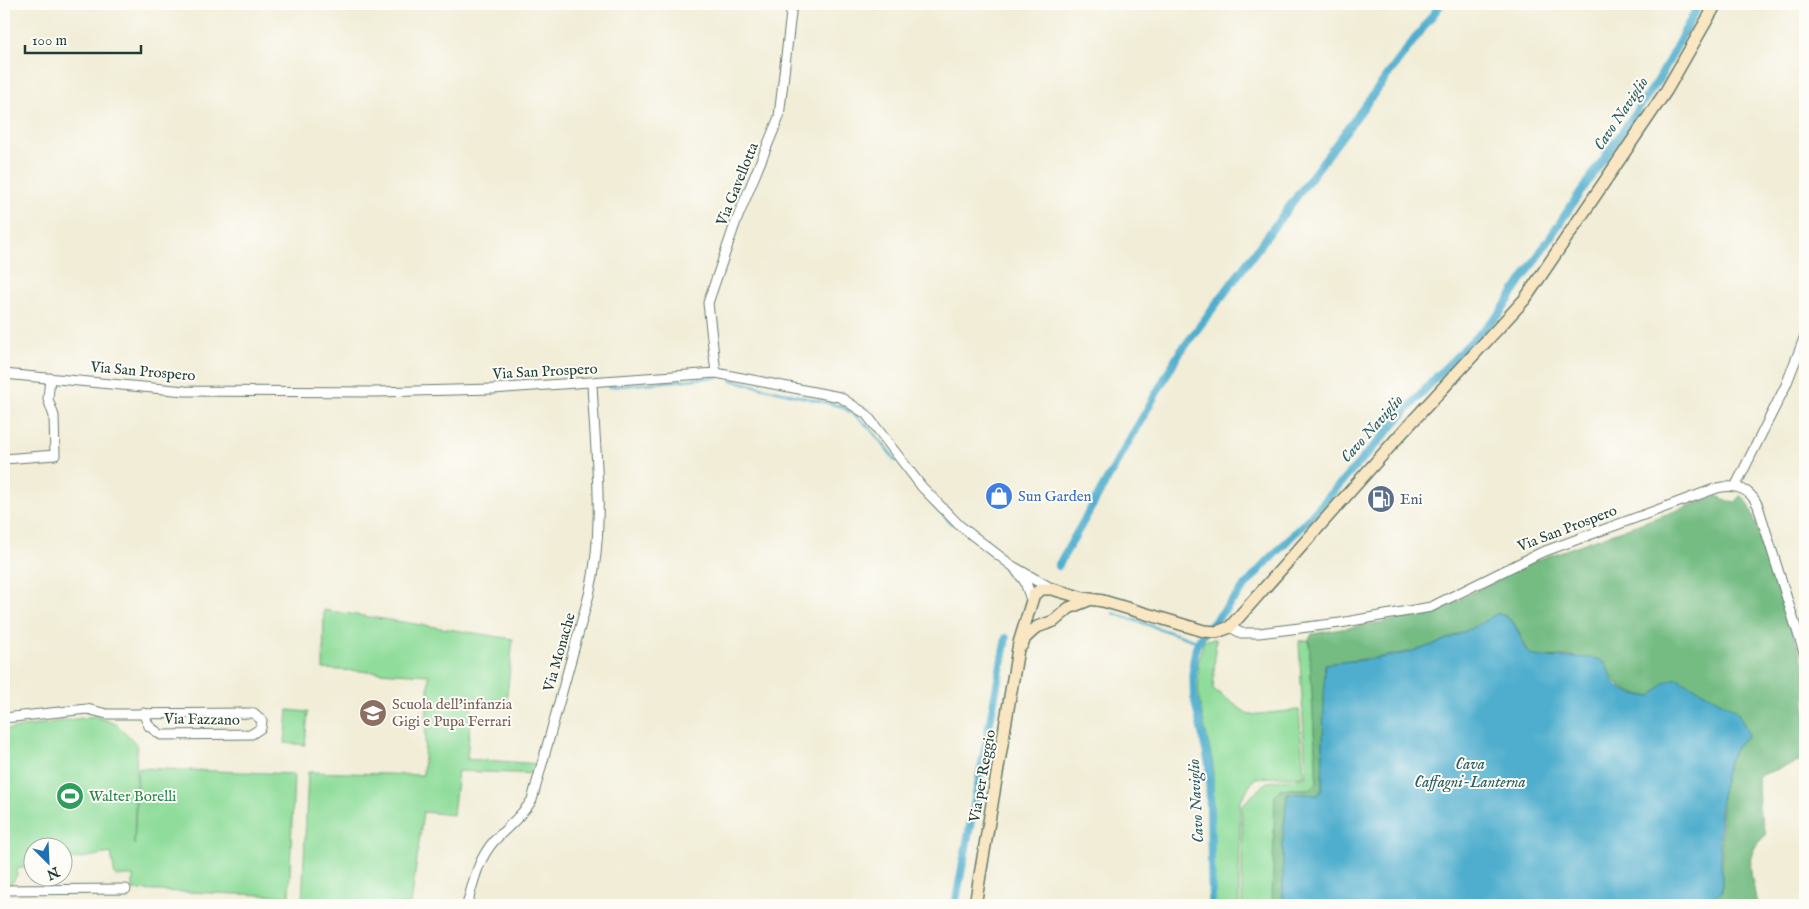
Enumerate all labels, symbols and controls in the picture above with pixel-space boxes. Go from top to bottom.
scale bar [25,22,141,54]
text: 100 m [32,31,68,50]
water label: Cavo Naviglio [1590,73,1654,155]
street label: Via Gavellotta [712,139,763,230]
street label: Via San Prospero [89,357,196,386]
street label: Via San Prospero [491,359,598,384]
water label: Cavo Naviglio [1337,391,1408,467]
shop icon: Sun Garden [984,481,1014,511]
fuel station icon: Eni [1366,484,1396,514]
place label: Sun Garden [1018,487,1092,506]
place label: Eni [1400,490,1422,509]
street label: Via San Prospero [1514,501,1620,557]
street label: Via Monache [539,610,580,695]
place label: Scuola dell'infanzia Gigi e Pupa Ferrari [392,695,513,731]
school or university icon: Scuola dell'infanzia Gigi e Pupa Ferrari [358,698,388,728]
street label: Via Fazzano [163,709,240,730]
street label: Via per Reggio [965,728,1000,825]
water label: Cava Caffagni-Lanterna [1414,755,1526,793]
water label: Cavo Naviglio [1185,758,1209,843]
sports icon: Walter Borelli [55,781,85,811]
place label: Walter Borelli [89,787,176,806]
north arrow [22,836,72,886]
text: N [44,862,63,884]

